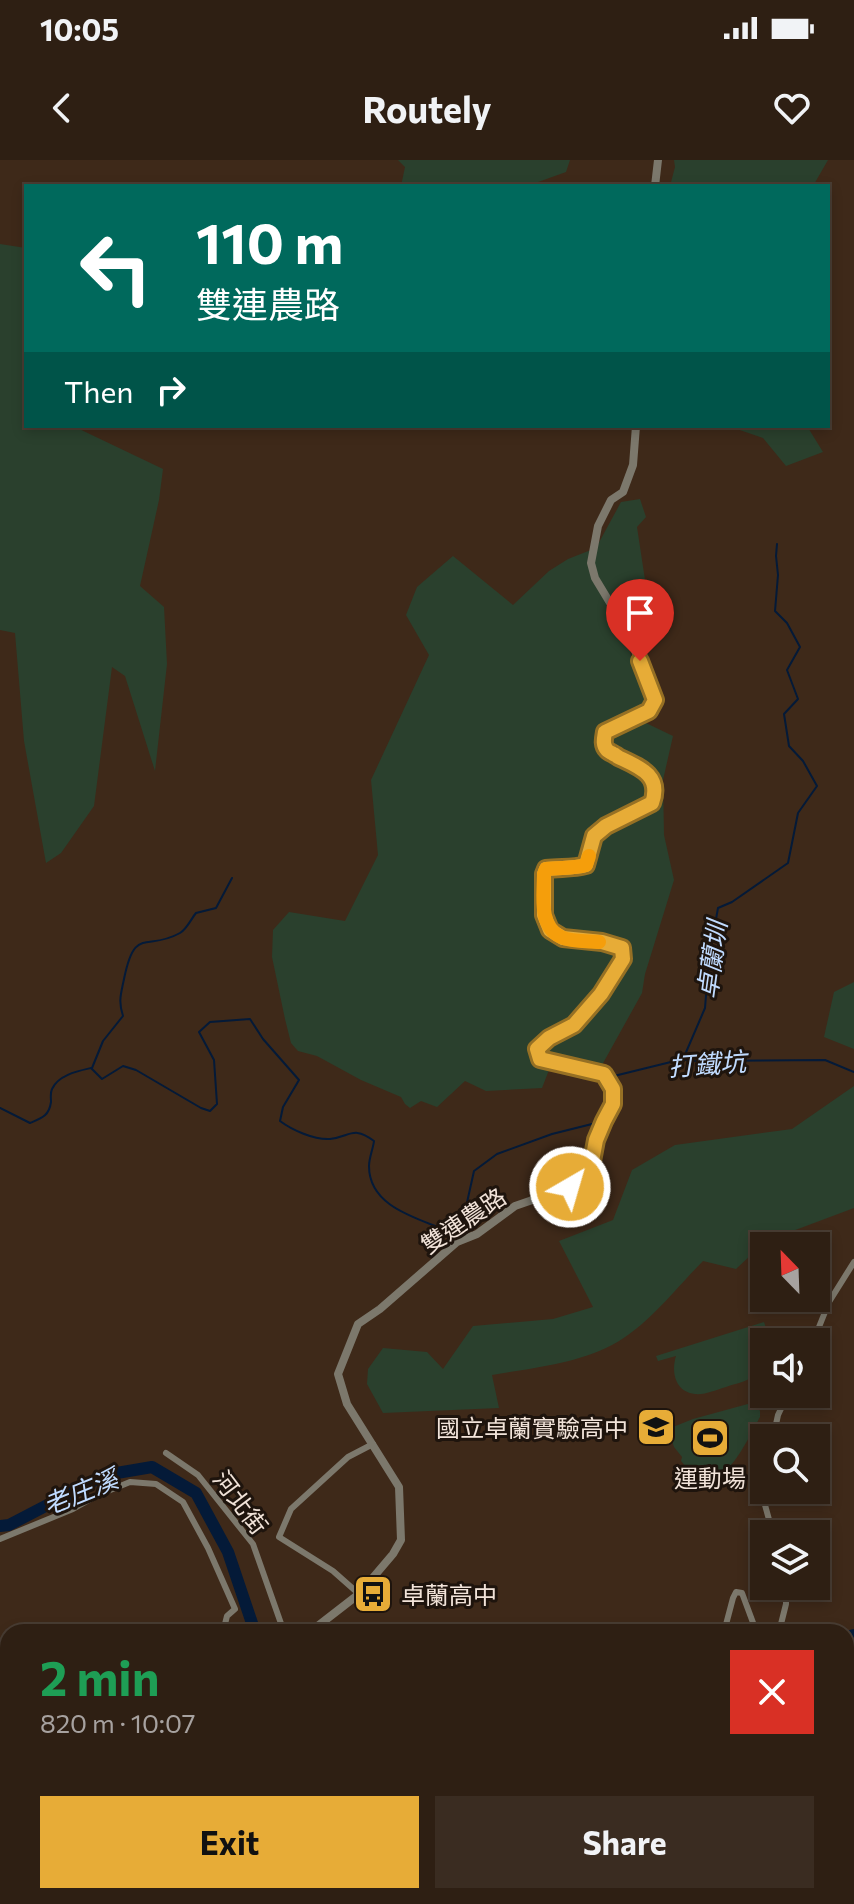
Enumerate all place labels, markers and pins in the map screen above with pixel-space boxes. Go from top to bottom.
pin [606,579,674,661]
school or university icon: 國立卓蘭實驗高中 [635,1406,677,1448]
place label: 國立卓蘭實驗高中 [436,1413,628,1442]
sports icon: 運動場 [689,1417,731,1459]
place label: 運動場 [674,1463,746,1492]
bus stop icon: 卓蘭高中 [352,1573,394,1615]
place label: 卓蘭高中 [401,1580,497,1609]

